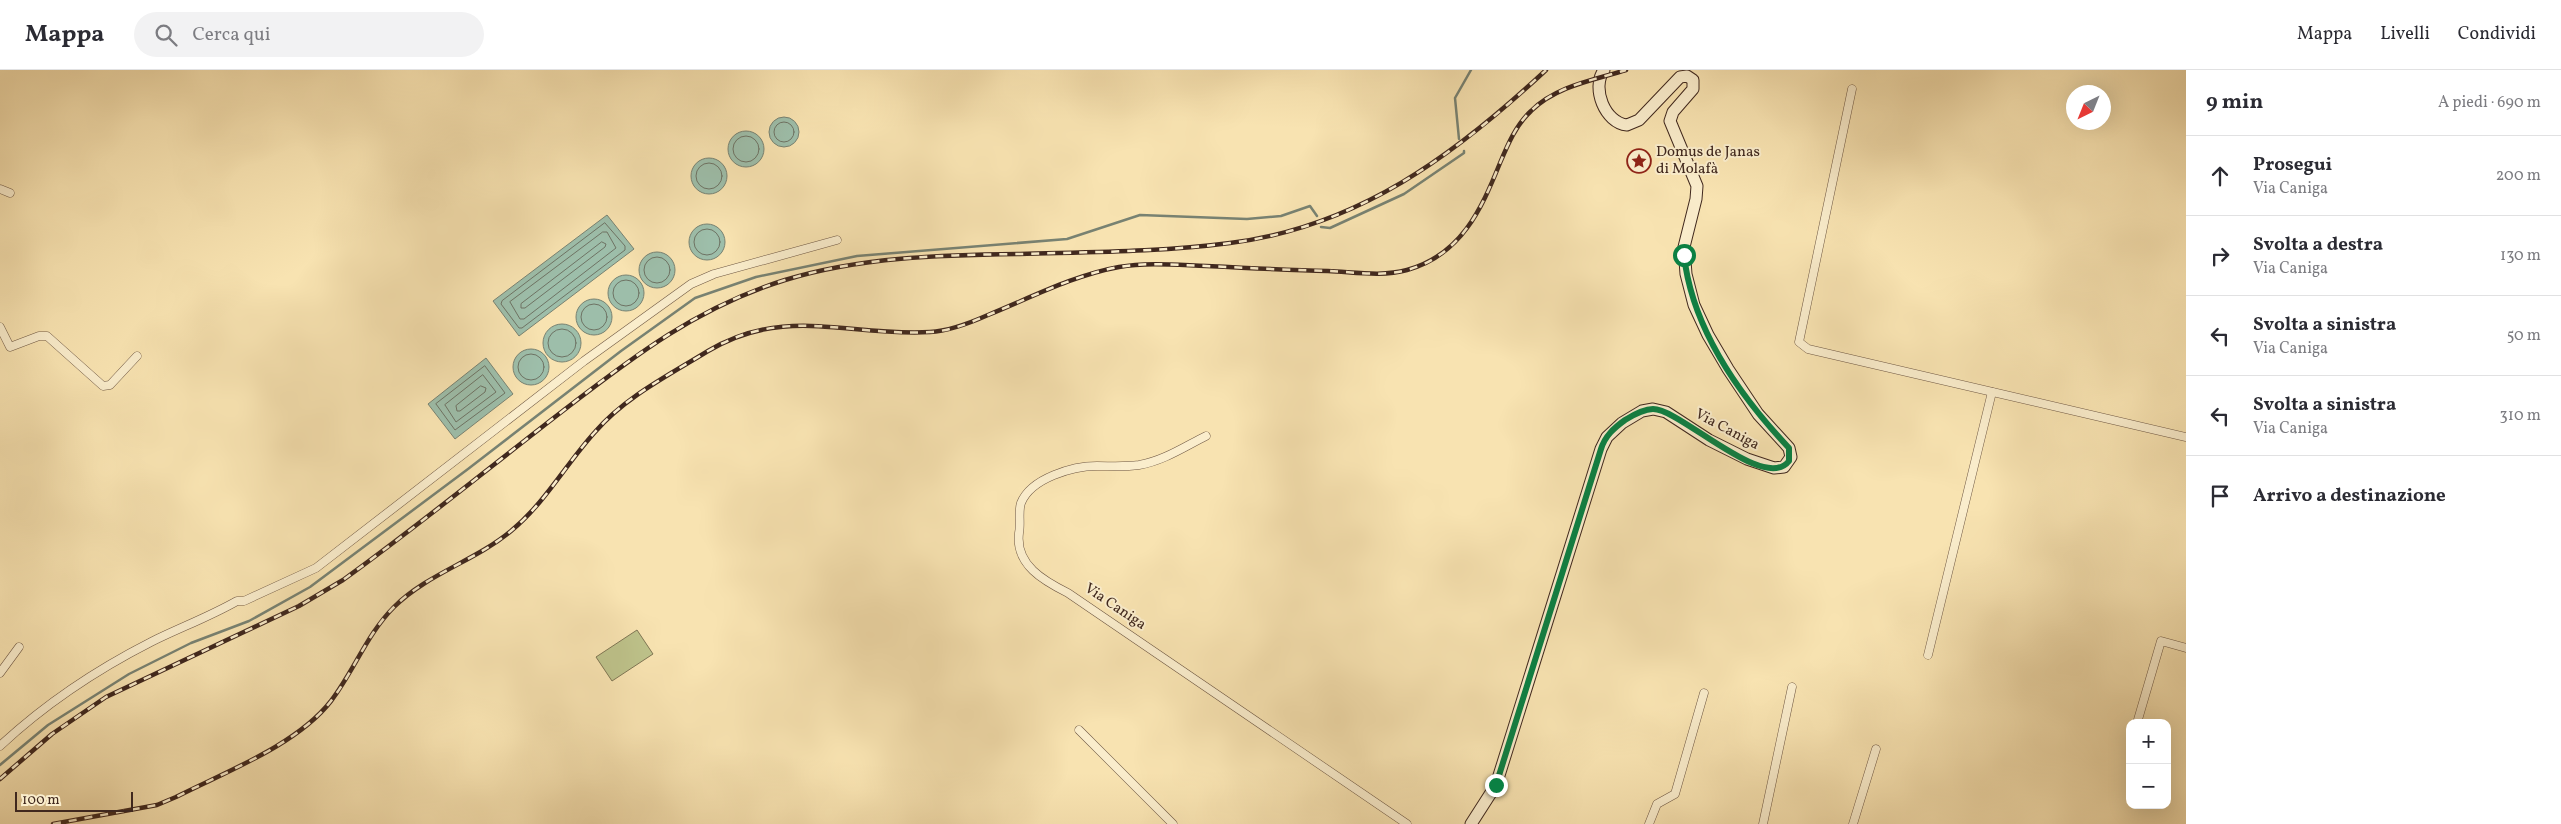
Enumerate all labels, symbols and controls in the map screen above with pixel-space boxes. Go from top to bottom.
search box [134,12,484,57]
text: Mappa [25,18,104,52]
icon: search [152,21,180,49]
text: Cerca qui [192,22,270,48]
text: Mappa [2297,22,2352,47]
text: Livelli [2380,22,2430,47]
text: Condividi [2458,22,2536,47]
north arrow [2066,85,2111,130]
text: 9 min [2206,88,2263,117]
text: A piedi · 690 m [2438,92,2541,114]
place label: Domus de Janas di Molafà [1656,142,1760,180]
place icon: Domus de Janas di Molafà [1626,148,1652,174]
text: Prosegui [2253,152,2332,178]
icon: ahead [2206,162,2234,190]
text: 200 m [2496,165,2541,187]
text: Via Caniga [2253,178,2328,200]
text: Svolta a destra [2253,232,2383,258]
icon: right [2206,242,2234,270]
route start [1673,244,1696,267]
text: 130 m [2500,245,2541,267]
text: Via Caniga [2253,258,2328,280]
text: Svolta a sinistra [2253,312,2396,338]
icon: left [2206,322,2234,350]
text: 50 m [2507,325,2541,347]
text: Via Caniga [2253,338,2328,360]
text: Svolta a sinistra [2253,392,2396,418]
icon: left [2206,402,2234,430]
street label: Via Caniga [1691,404,1763,456]
text: 310 m [2500,405,2541,427]
text: Via Caniga [2253,418,2328,440]
icon: arrive [2206,482,2234,510]
text: Arrivo a destinazione [2253,483,2446,509]
street label: Via Caniga [1080,579,1150,635]
map controls [2126,719,2171,809]
button: + [2126,719,2171,764]
button: − [2126,764,2171,809]
route end [1485,774,1508,797]
scale bar [15,789,132,812]
text: 100 m [22,791,60,810]

